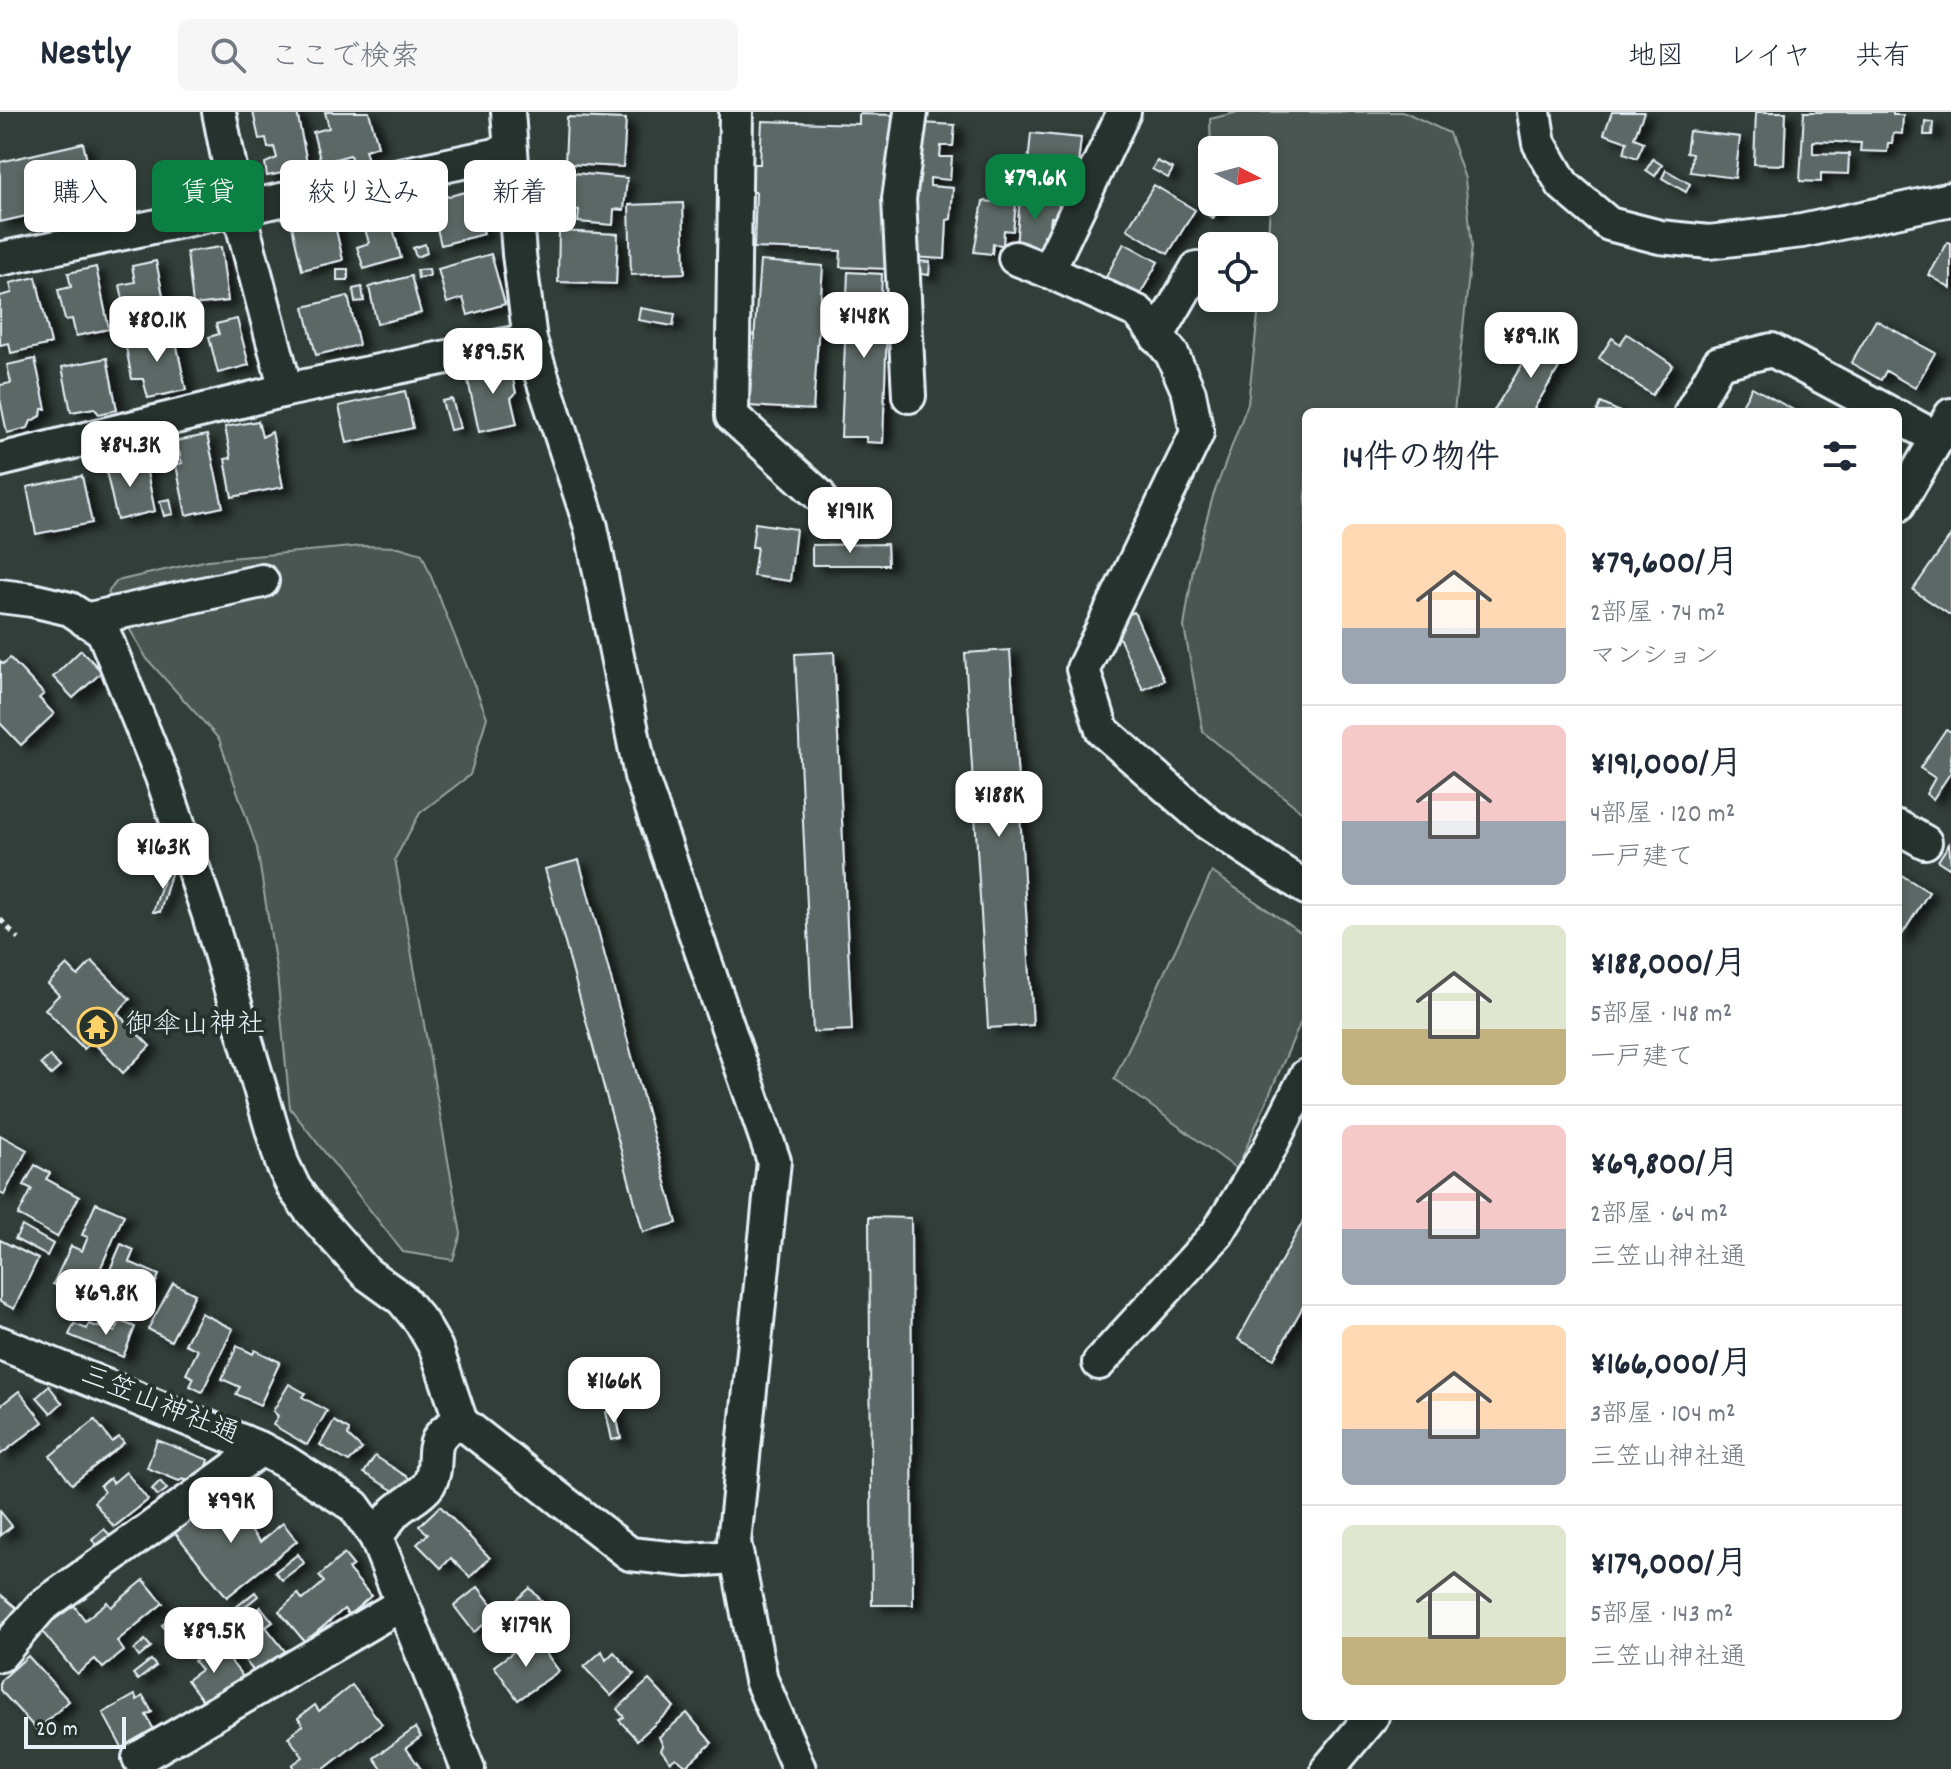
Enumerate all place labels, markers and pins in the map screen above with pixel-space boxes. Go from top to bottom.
pin: ¥79.6K [970,154,1100,222]
pin: ¥148K [808,292,920,360]
pin: ¥80.1K [92,296,222,364]
pin: ¥89.1K [1466,312,1596,380]
pin: ¥89.5K [428,328,558,396]
pin: ¥84.3K [65,421,195,489]
pin: ¥191K [794,487,906,555]
pin: ¥188K [943,771,1055,839]
pin: ¥163K [107,823,219,891]
temple icon: 御傘山神社 [76,1006,118,1048]
place label: 御傘山神社 [125,1007,265,1047]
pin: ¥69.8K [41,1269,171,1337]
pin: ¥166K [558,1357,670,1425]
pin: ¥99K [184,1477,278,1545]
pin: ¥179K [470,1601,582,1669]
pin: ¥89.5K [149,1607,279,1675]

